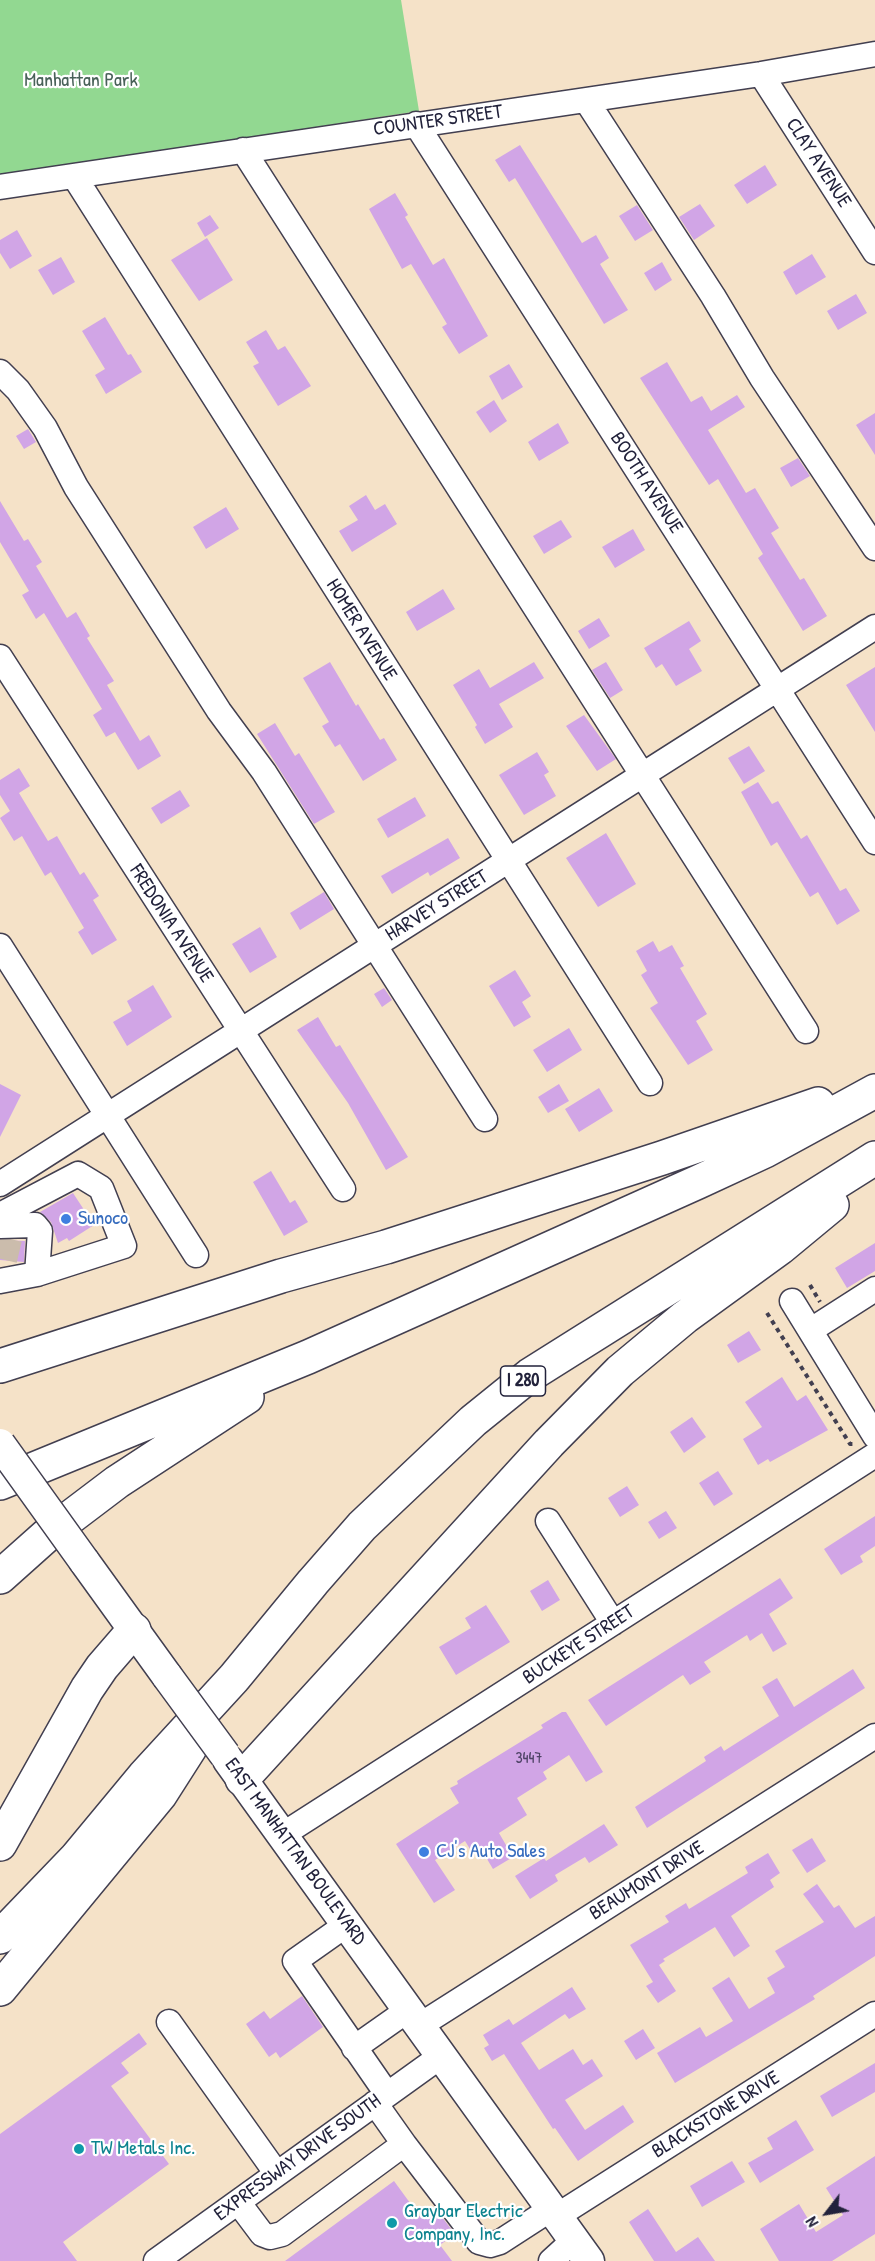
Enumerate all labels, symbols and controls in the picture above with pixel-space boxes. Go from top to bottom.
park label: Manhattan Park [24,69,138,93]
street label: COUNTER STREET [372,100,504,142]
street label: CLAY AVENUE [780,114,856,212]
street label: BOOTH AVENUE [604,428,688,538]
street label: HOMER AVENUE [320,575,402,685]
street label: FREDONIA AVENUE [124,860,218,988]
street label: HARVEY STREET [381,865,493,947]
place label: Sunoco [78,1207,128,1231]
marker: Sunoco [59,1212,73,1226]
road number: I 280 [500,1366,546,1396]
street label: BUCKEYE STREET [519,1600,639,1690]
house number: 3447 [515,1749,543,1769]
street label: EAST MANHATTAN BOULEVARD [219,1754,371,1950]
street label: BEAUMONT DRIVE [585,1836,709,1926]
place label: CJ's Auto Sales [436,1840,545,1864]
marker: CJ's Auto Sales [417,1845,431,1859]
street label: BLACKSTONE DRIVE [648,2066,784,2164]
street label: EXPRESSWAY DRIVE SOUTH [210,2089,386,2227]
place label: TW Metals Inc. [91,2137,195,2161]
marker: TW Metals Inc. [72,2142,86,2156]
north arrow [797,2183,857,2243]
place label: Graybar Electric Company, Inc. [404,2200,523,2247]
text: N [800,2213,823,2232]
marker: Graybar Electric Company, Inc. [385,2216,399,2230]

